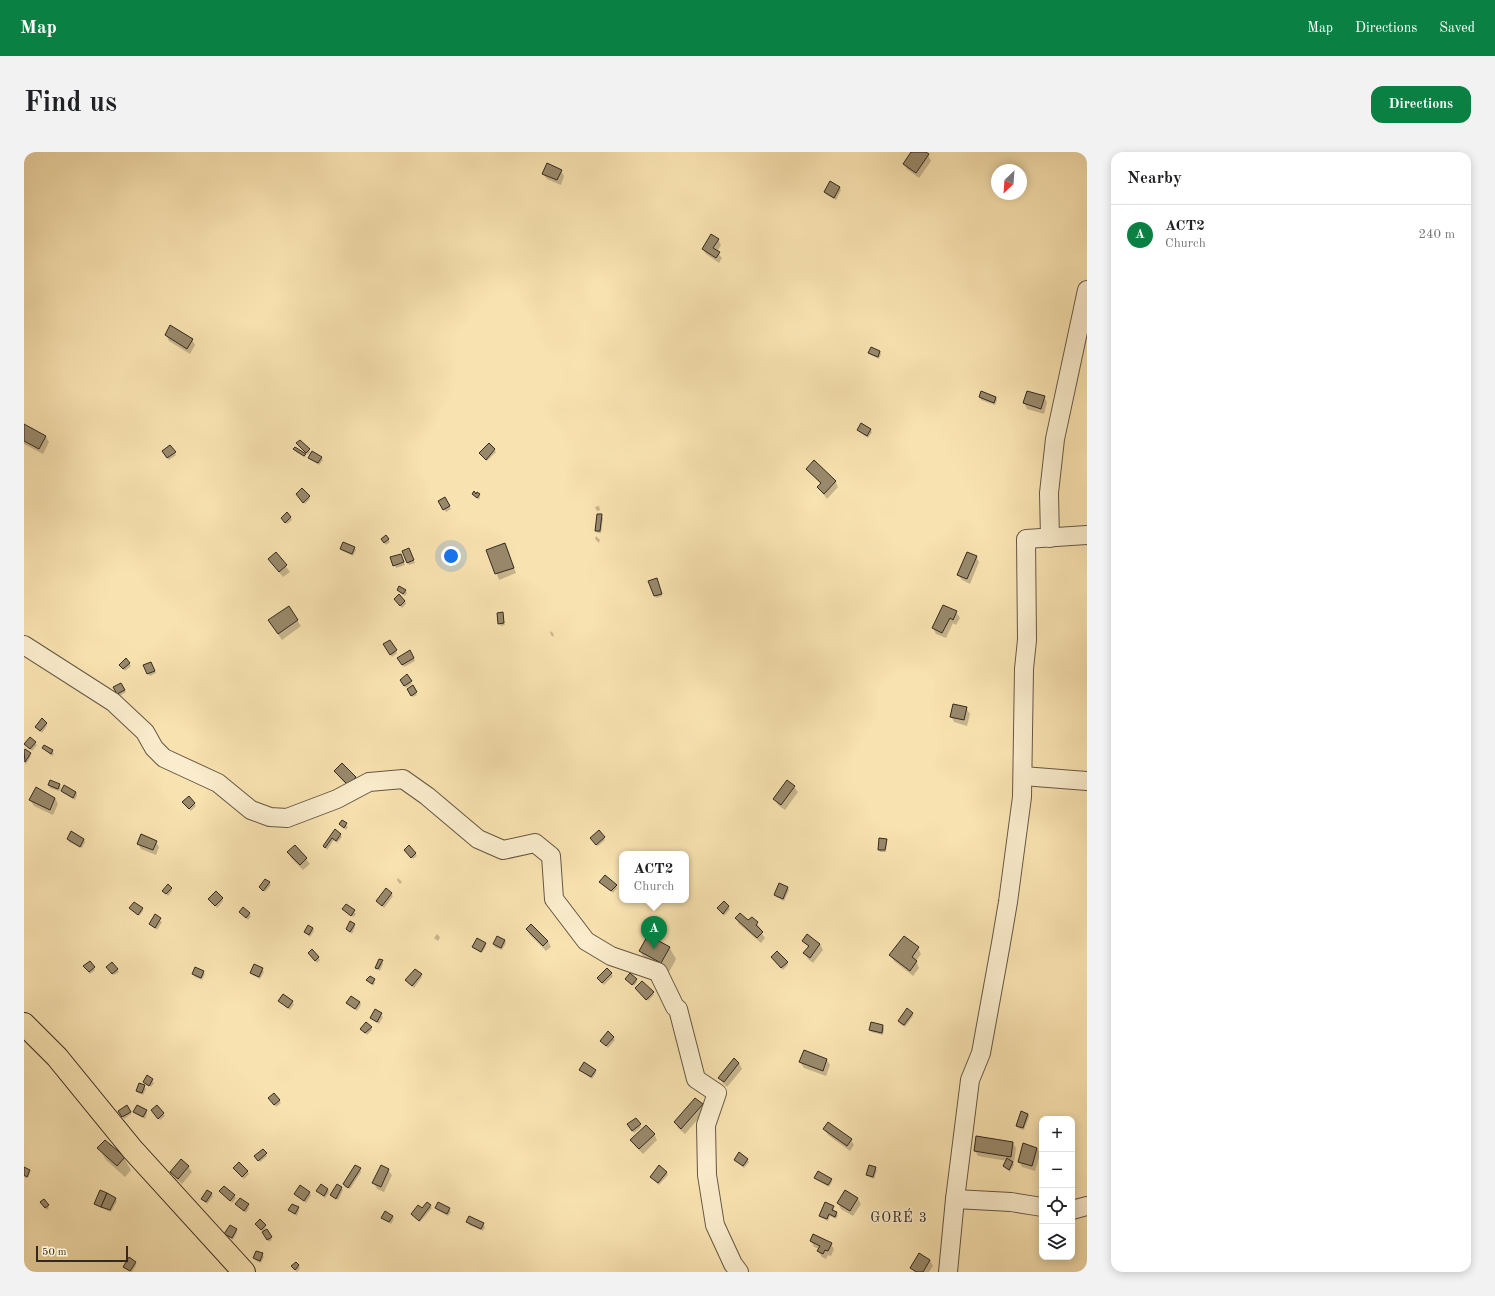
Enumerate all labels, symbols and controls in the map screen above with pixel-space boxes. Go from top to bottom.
text: Map [20,19,57,38]
text: Map [1307,21,1333,35]
text: Directions [1355,21,1417,35]
text: Saved [1439,21,1475,35]
button: Directions [1371,86,1471,123]
text: Find us [24,90,117,118]
north arrow [991,164,1027,200]
text: Nearby [1127,170,1182,187]
text: ACT2 [1165,219,1205,234]
text: A [1135,228,1145,241]
text: 240 m [1418,228,1455,241]
text: Church [1165,237,1206,250]
your location [441,546,461,566]
popup [619,851,689,903]
text: ACT2 [634,862,674,877]
text: Church [634,880,674,893]
pin: A [641,916,667,949]
map controls [1039,1116,1075,1260]
button: + [1039,1116,1075,1152]
button: − [1039,1152,1075,1188]
button: locate [1039,1188,1075,1224]
district label: GORÉ 3 [870,1208,928,1225]
button: layers [1039,1224,1075,1260]
scale bar [36,1244,128,1263]
text: 50 m [42,1247,67,1258]

